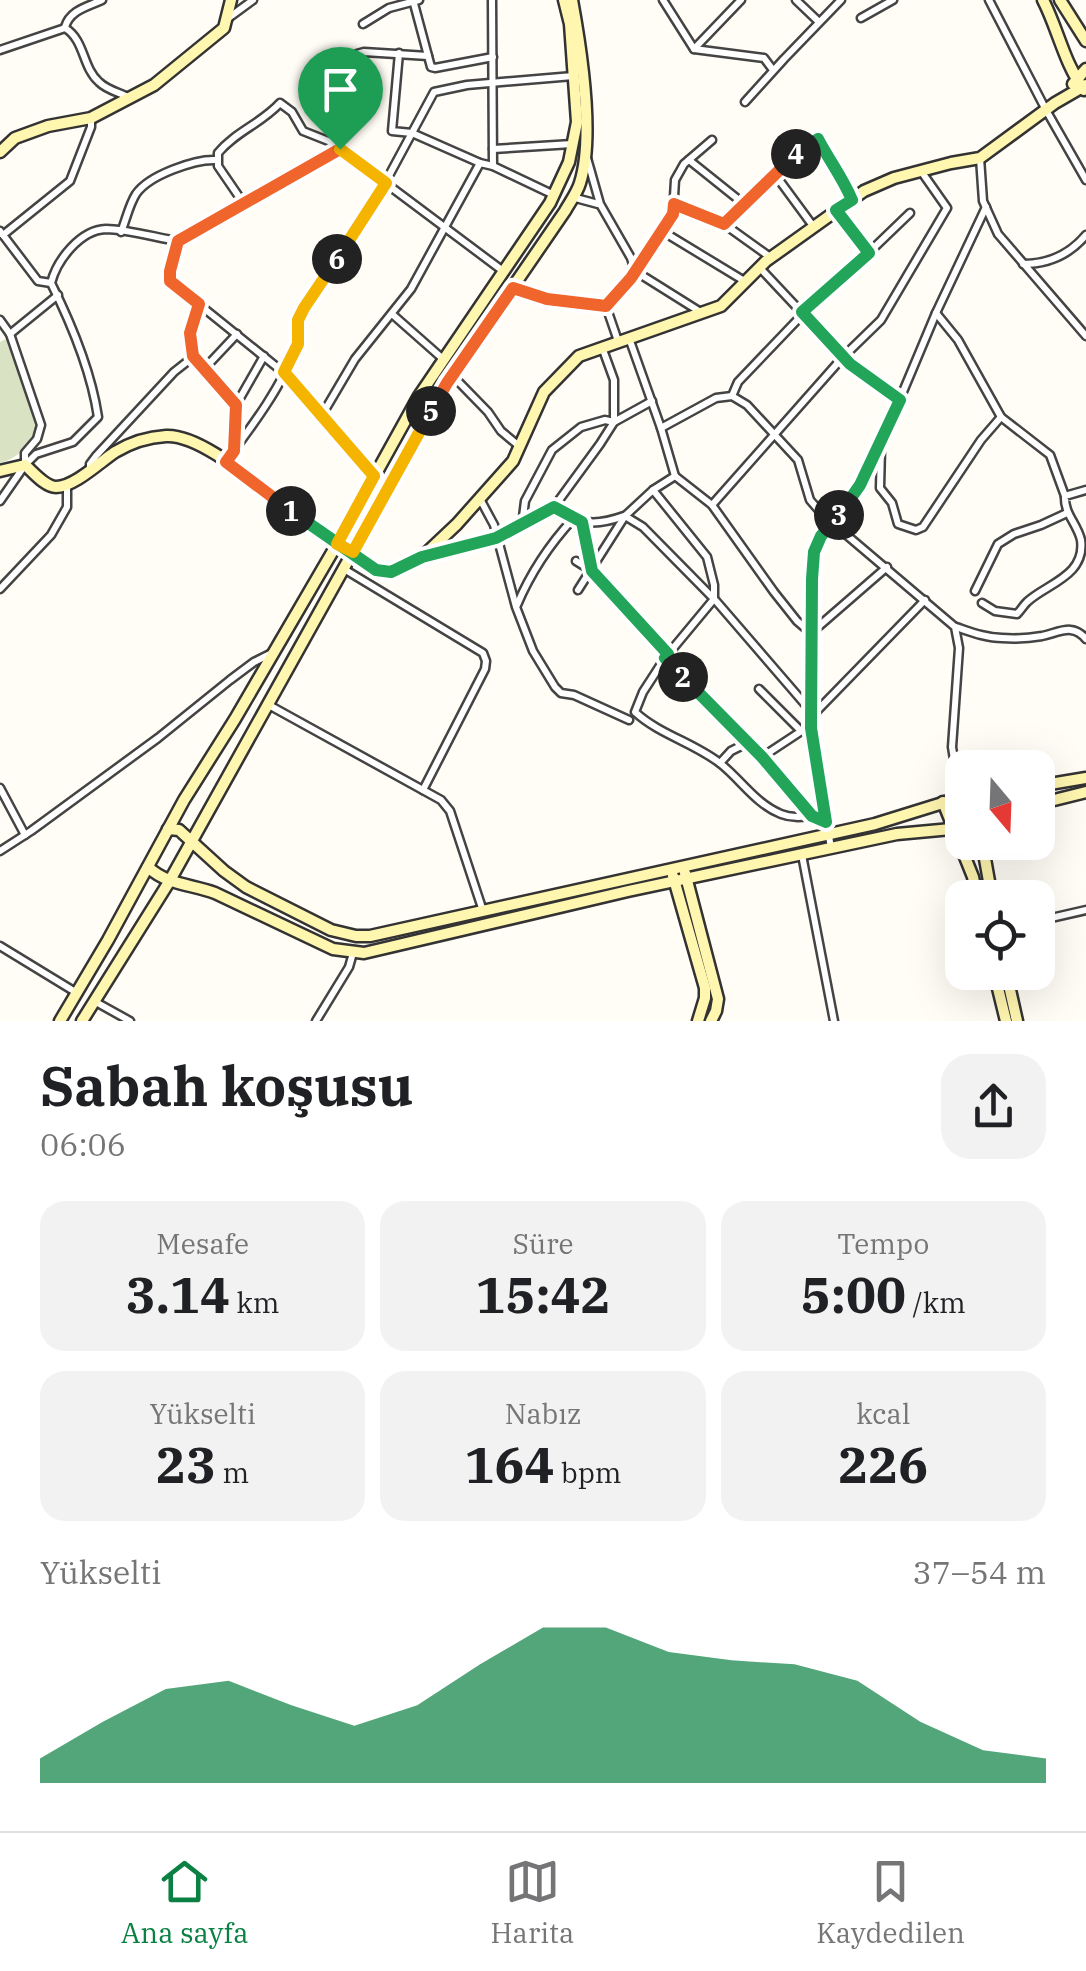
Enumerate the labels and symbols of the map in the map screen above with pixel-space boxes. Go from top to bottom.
pin [298,47,383,150]
pin: 4 [771,129,821,179]
pin: 6 [312,234,362,284]
pin: 5 [406,386,456,436]
pin: 1 [266,486,316,536]
pin: 3 [814,490,864,540]
pin: 2 [658,652,708,702]
north arrow [945,750,1055,860]

